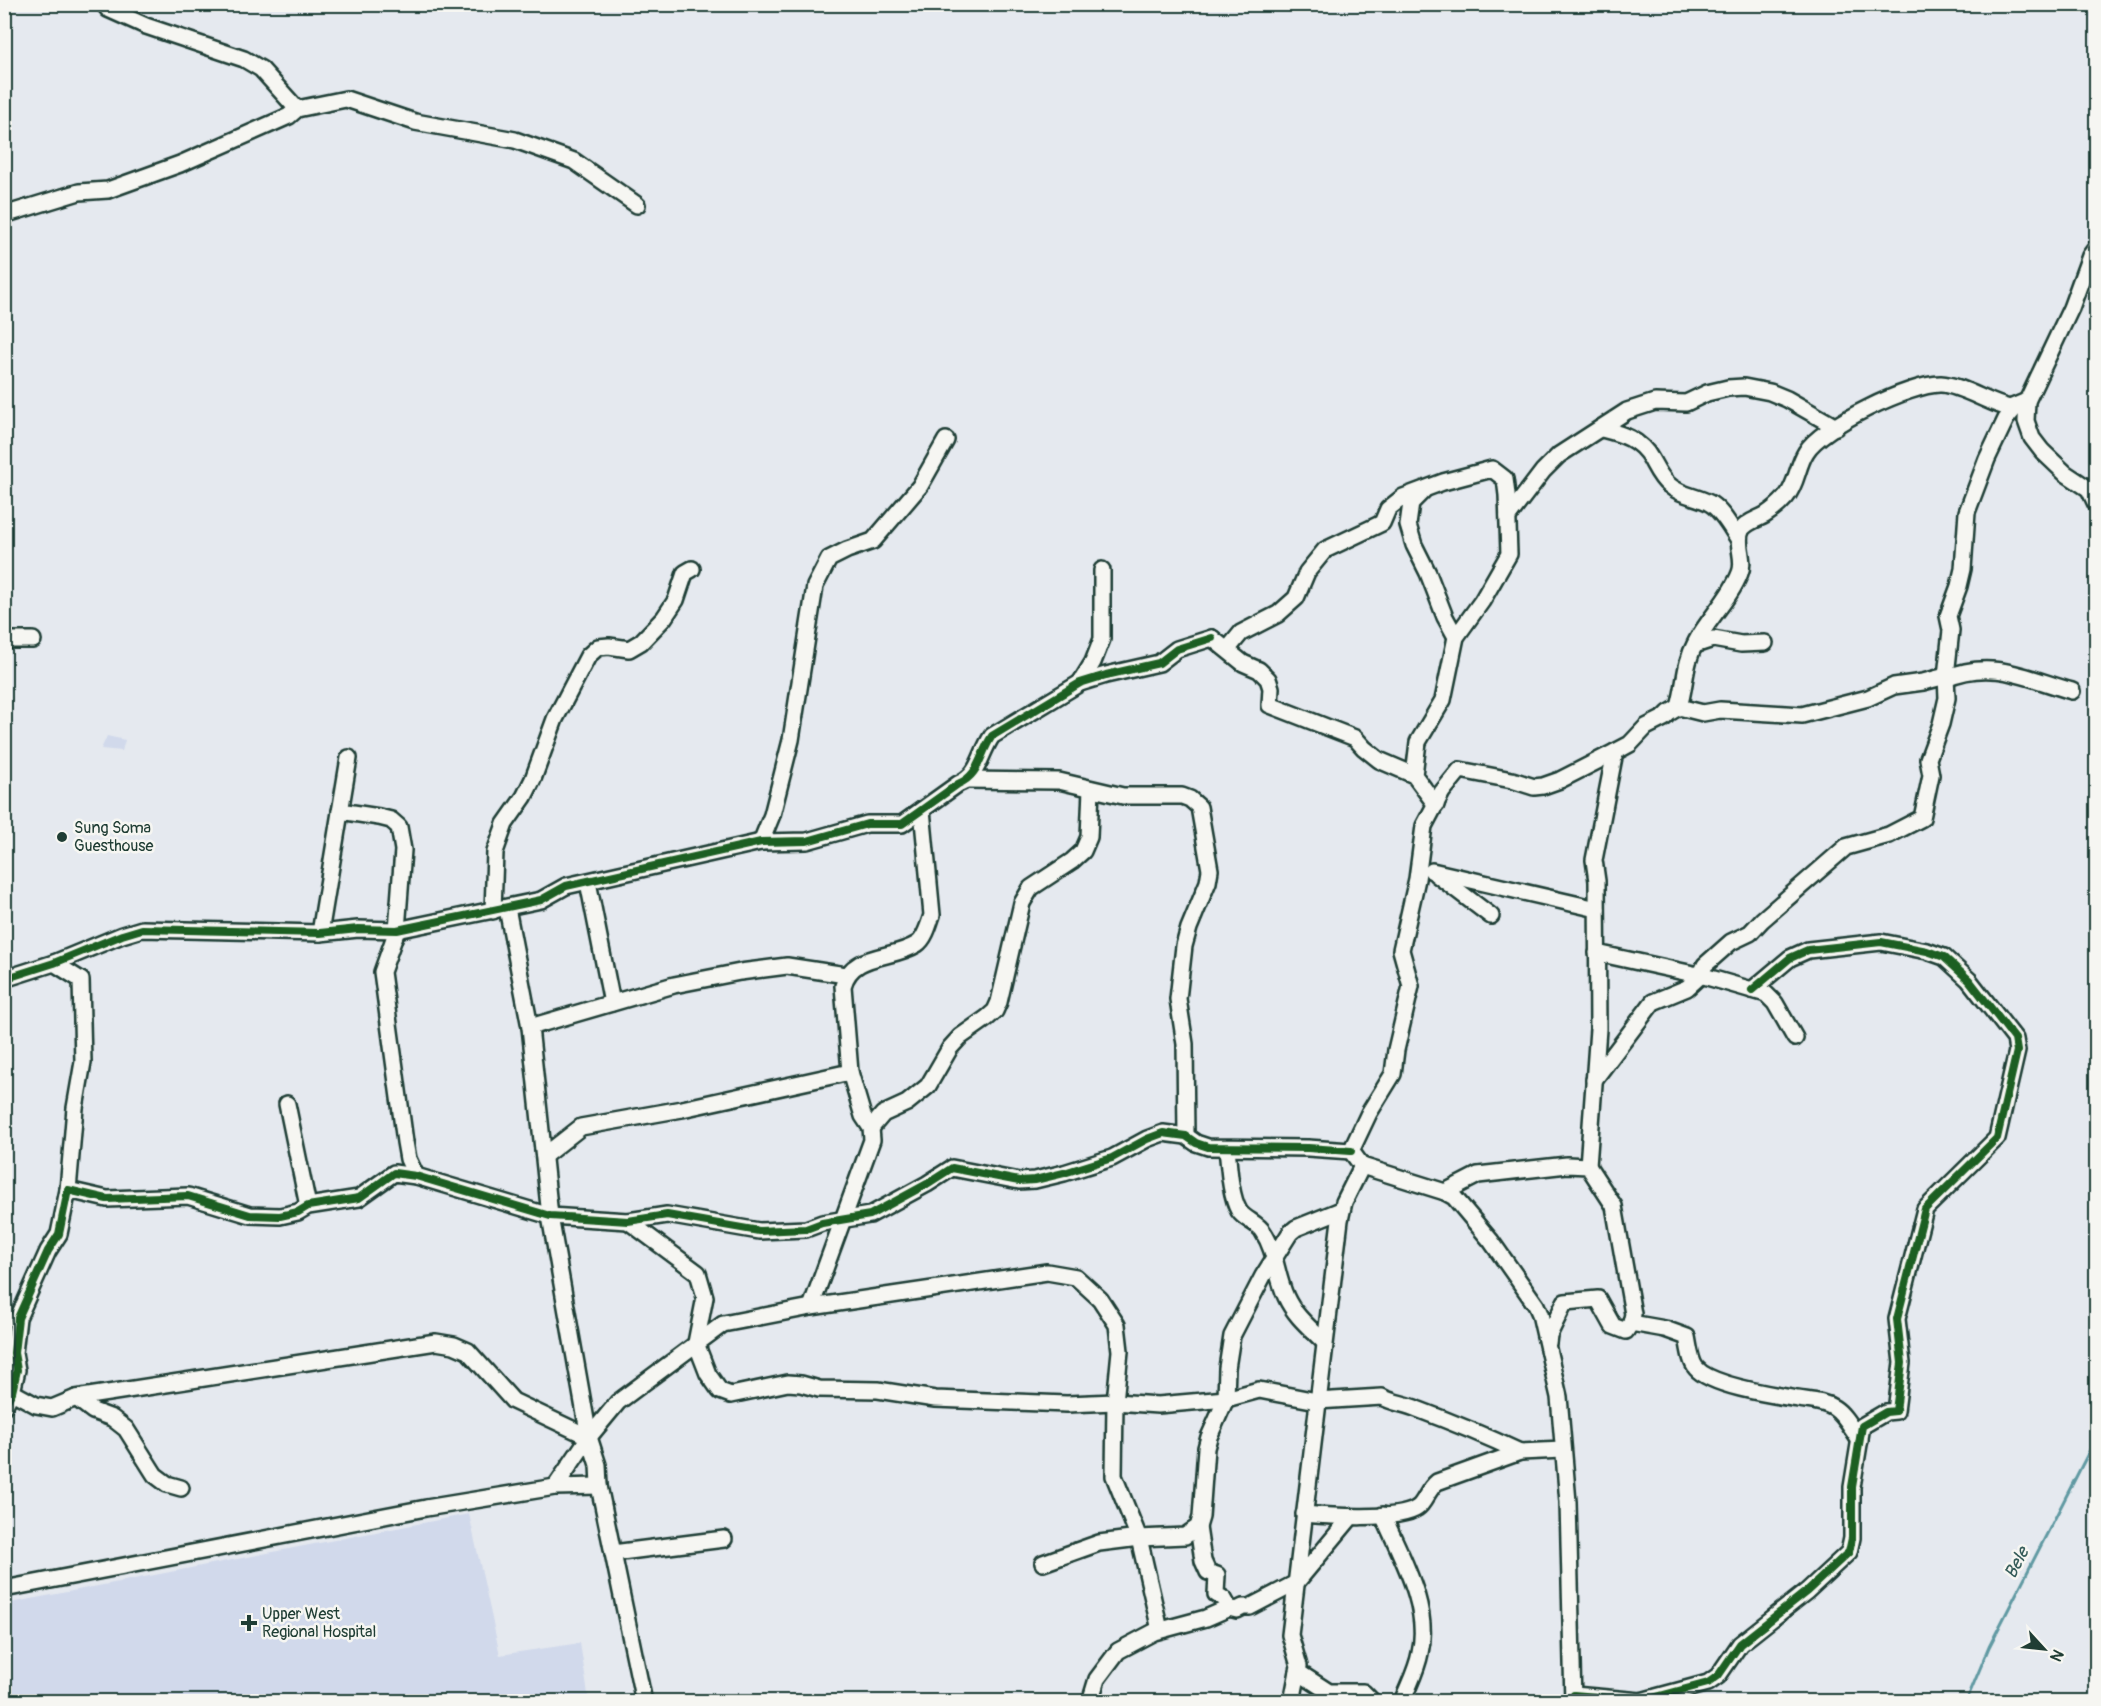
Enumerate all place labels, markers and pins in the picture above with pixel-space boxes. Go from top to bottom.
place label: Sung Soma Guesthouse [74,818,153,856]
marker: Sung Soma Guesthouse [55,830,69,844]
place label: Upper West Regional Hospital [262,1604,376,1642]
marker: Upper West Regional Hospital [240,1614,258,1632]

